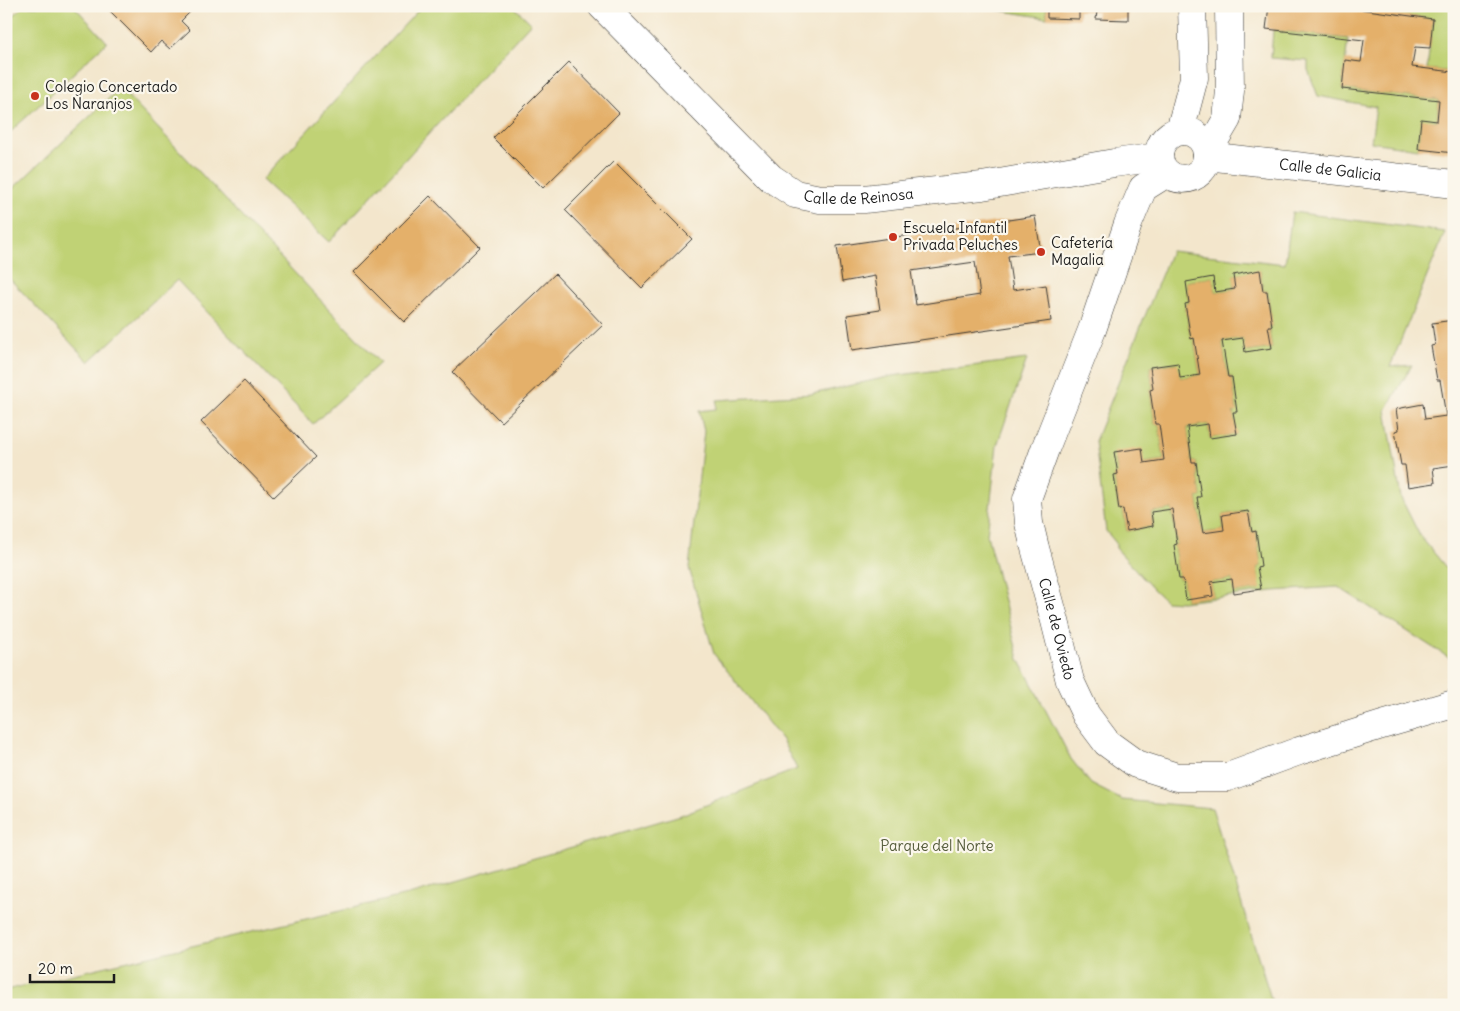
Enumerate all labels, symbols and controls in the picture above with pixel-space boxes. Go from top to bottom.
place label: Colegio Concertado Los Naranjos [45,77,178,113]
marker: Colegio Concertado Los Naranjos [29,90,41,102]
street label: Calle de Galicia [1278,154,1383,185]
street label: Calle de Reinosa [802,184,915,208]
place label: Escuela Infantil Privada Peluches [903,218,1018,254]
marker: Escuela Infantil Privada Peluches [887,231,899,243]
place label: Cafetería Magalia [1051,233,1113,269]
marker: Cafetería Magalia [1035,246,1047,258]
street label: Calle de Oviedo [1035,576,1079,682]
park label: Parque del Norte [880,836,994,855]
scale bar [30,951,114,983]
text: 20 m [38,959,73,978]

